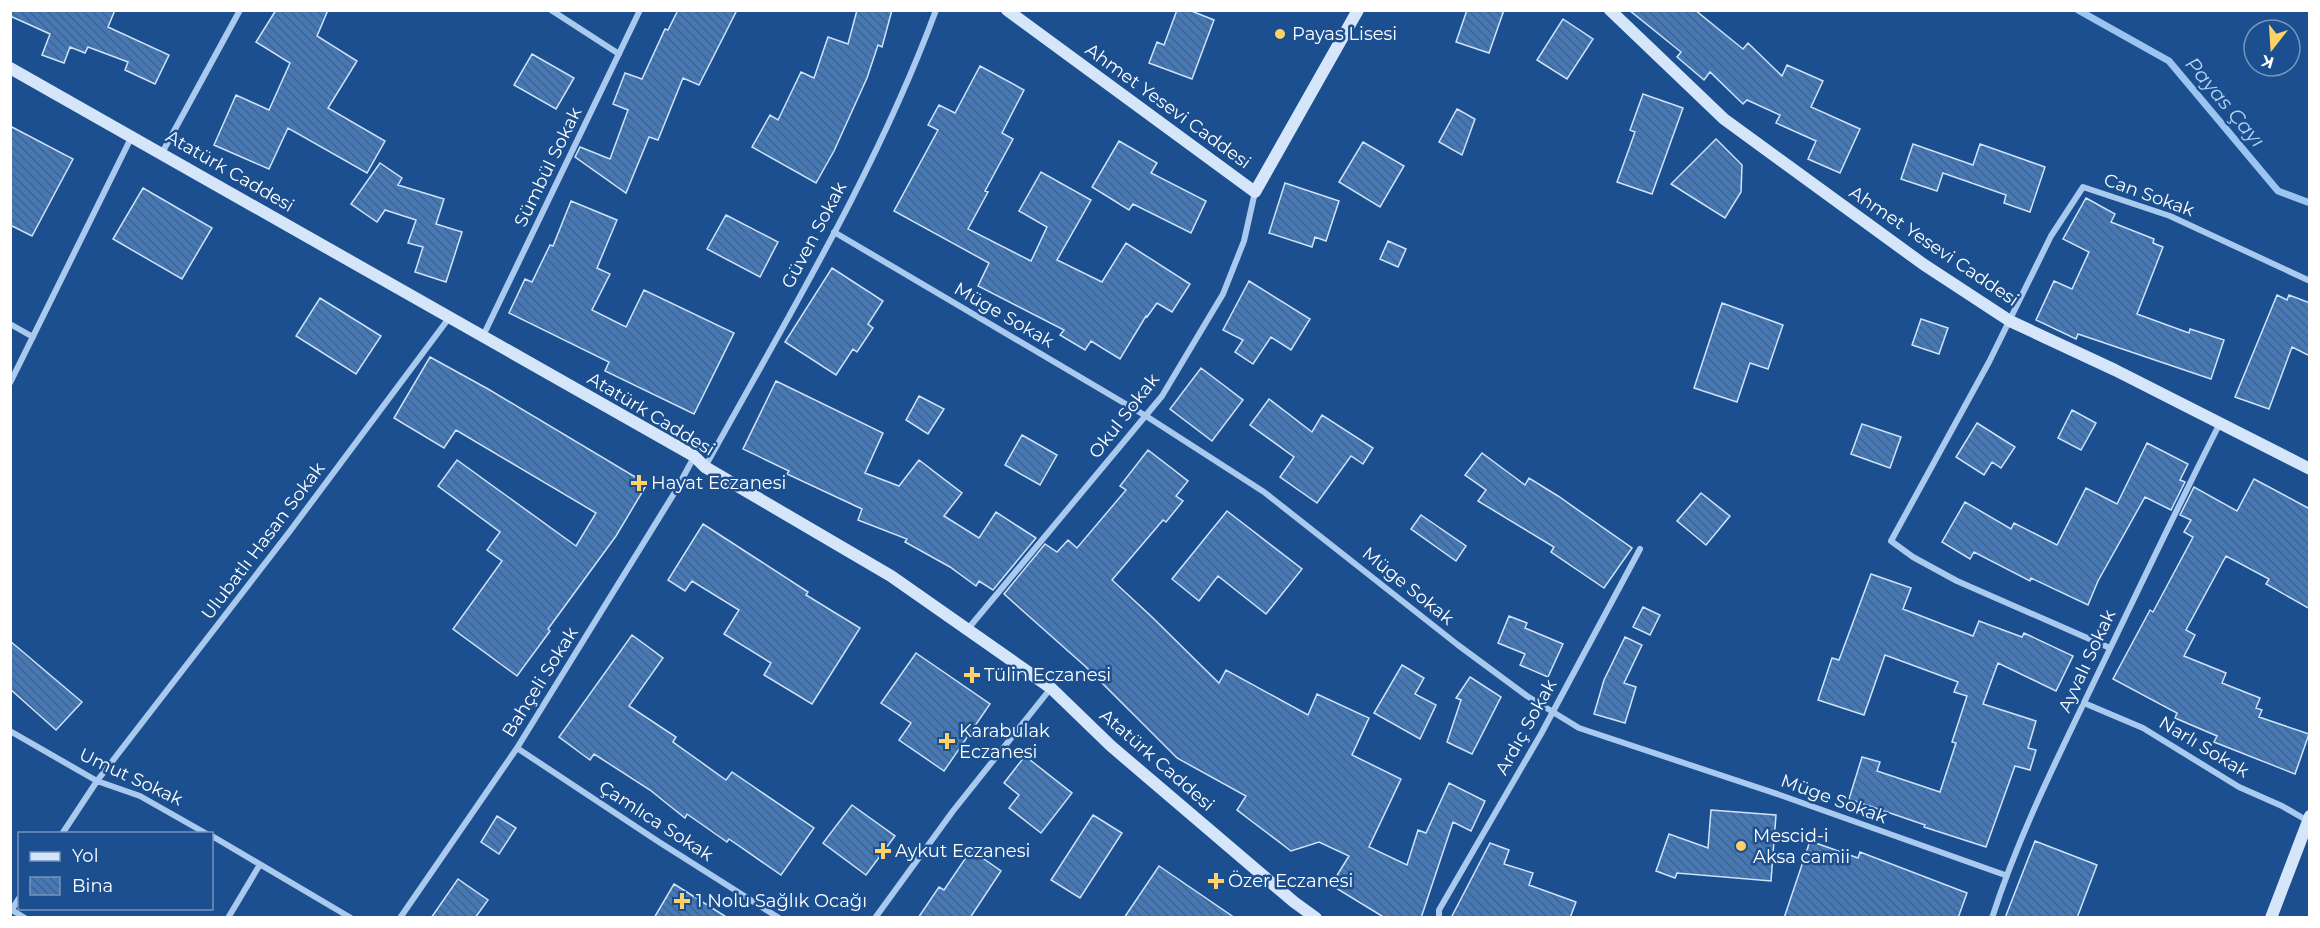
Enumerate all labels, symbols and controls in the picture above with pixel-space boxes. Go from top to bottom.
north arrow [2242,18,2302,78]
place label: Payas Lisesi [1292,23,1397,45]
marker: Payas Lisesi [1273,27,1287,41]
street label: Ahmet Yesevi Caddesi [1081,39,1255,173]
text: K [2258,51,2276,73]
water label: Payas Çayı [2180,52,2270,152]
street label: Sümbül Sokak [510,103,587,230]
street label: Atatürk Caddesi [162,125,298,217]
street label: Can Sokak [2101,169,2197,222]
street label: Güven Sokak [777,178,851,292]
street label: Ahmet Yesevi Caddesi [1845,181,2023,311]
street label: Müge Sokak [950,278,1058,353]
street label: Atatürk Caddesi [583,367,719,461]
street label: Okul Sokak [1084,369,1164,463]
street label: Ulubatlı Hasan Sokak [197,458,330,624]
place label: Hayat Eczanesi [651,472,786,494]
marker: Hayat Eczanesi [632,476,646,490]
street label: Müge Sokak [1358,542,1458,630]
street label: Ayvalı Sokak [2054,606,2121,716]
street label: Bahçeli Sokak [497,623,583,741]
place label: Tülin Eczanesi [984,664,1111,686]
marker: Tülin Eczanesi [965,668,979,682]
street label: Ardıç Sokak [1491,675,1561,779]
street label: Atatürk Caddesi [1095,704,1219,816]
street label: Narlı Sokak [2155,712,2253,783]
place label: Karabulak Eczanesi [959,720,1050,763]
marker: Karabulak Eczanesi [940,734,954,748]
street label: Umut Sokak [76,743,187,811]
street label: Müge Sokak [1778,770,1890,828]
street label: Çamlıca Sokak [595,776,717,866]
place label: Mescid-i Aksa camii [1753,825,1850,868]
legend [18,832,213,910]
marker: Mescid-i Aksa camii [1734,839,1748,853]
place label: Aykut Eczanesi [895,840,1030,862]
marker: Aykut Eczanesi [876,844,890,858]
text: Yol [72,845,98,867]
place label: Özer Eczanesi [1228,870,1353,892]
marker: Özer Eczanesi [1209,874,1223,888]
text: Bina [72,875,113,897]
place label: 1 Nolu Sağlık Ocağı [696,890,867,912]
marker: 1 Nolu Sağlık Ocağı [673,892,691,910]

